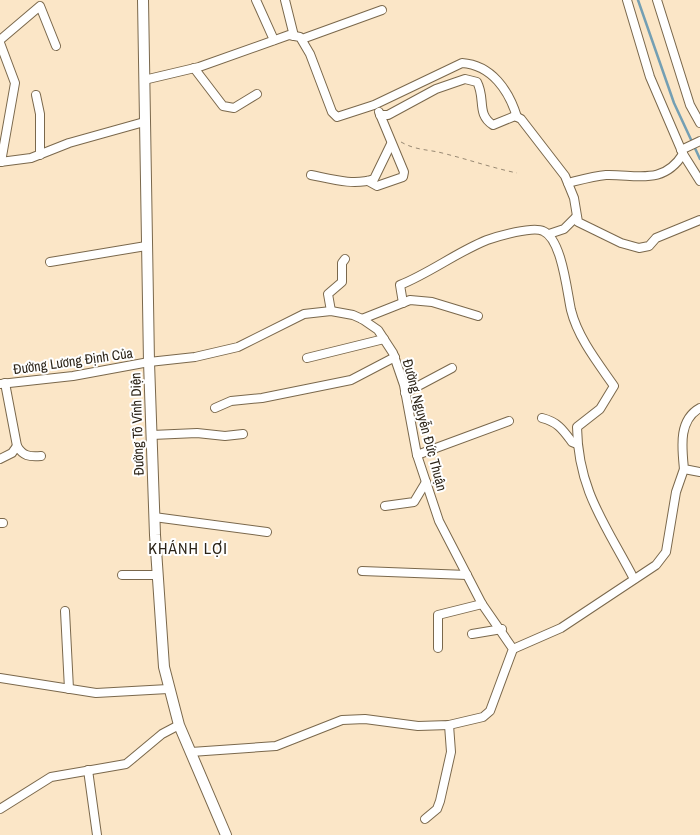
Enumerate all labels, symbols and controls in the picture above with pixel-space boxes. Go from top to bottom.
street label: Đường Lương Định Của [12,344,135,378]
street label: Đường Nguyễn Đức Thuận [399,357,451,493]
street label: Đường Tô Vĩnh Diện [126,372,148,476]
district label: KHÁNH LỢI [148,537,228,559]

